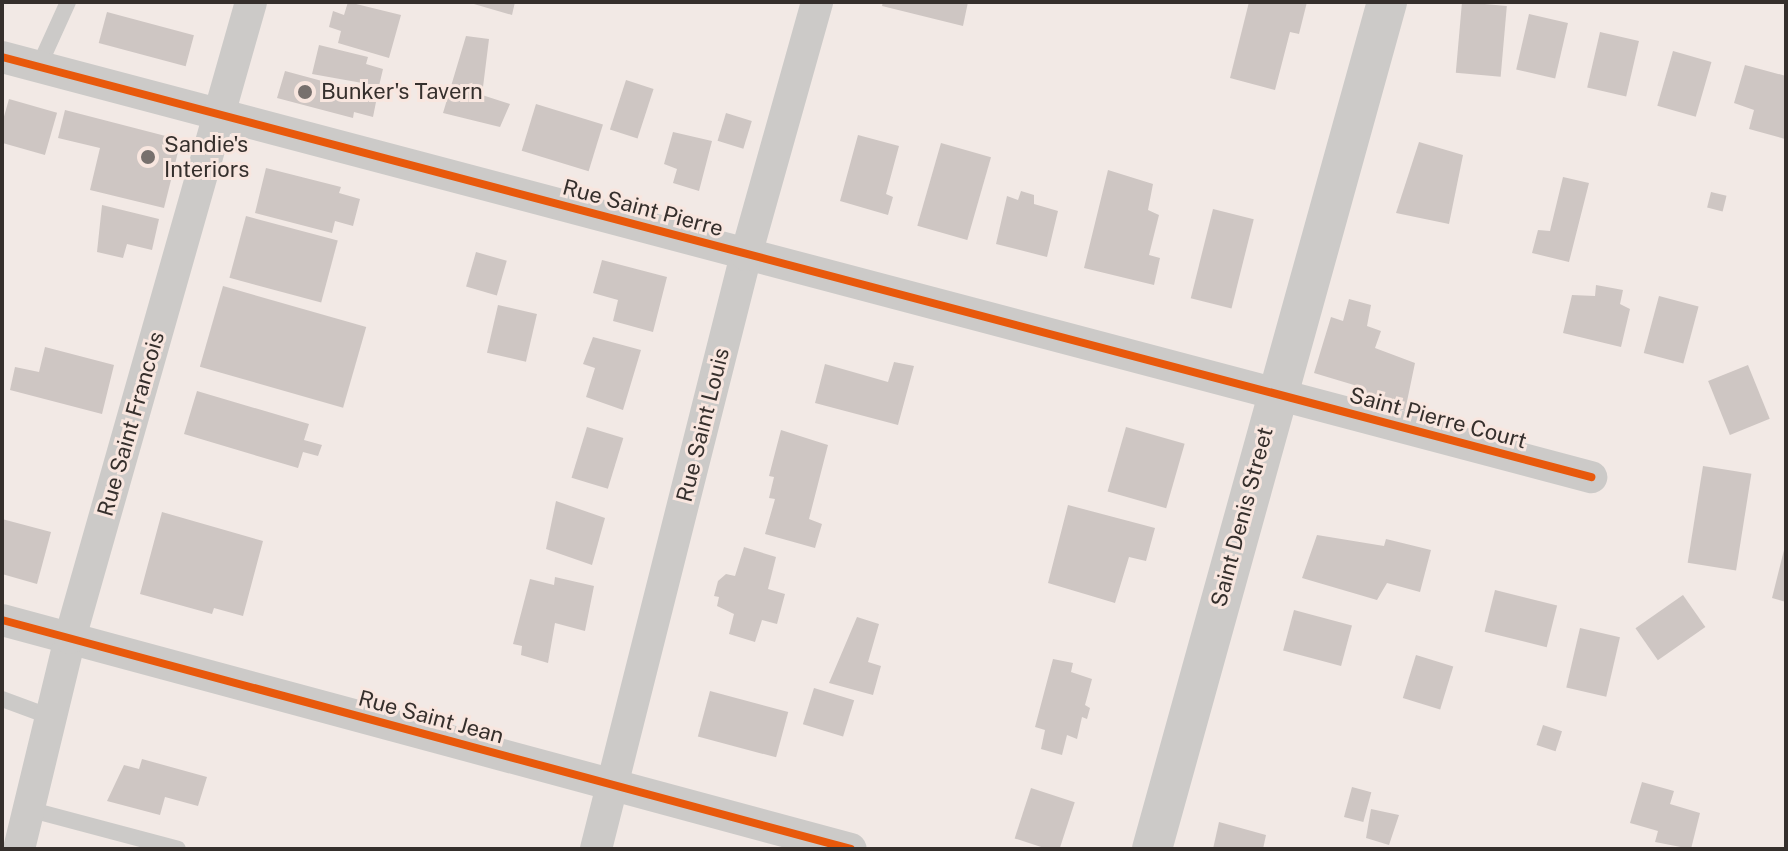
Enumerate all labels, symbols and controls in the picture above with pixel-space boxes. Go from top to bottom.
place label: Bunker's Tavern [321,79,483,105]
marker: Bunker's Tavern [296,83,314,101]
place label: Sandie's Interiors [164,131,249,182]
marker: Sandie's Interiors [139,148,157,166]
street label: Rue Saint Pierre [560,174,726,242]
street label: Rue Saint Francois [92,329,170,519]
street label: Rue Saint Louis [671,345,735,505]
street label: Saint Pierre Court [1346,382,1530,454]
street label: Saint Denis Street [1205,424,1279,610]
street label: Rue Saint Jean [355,685,507,749]

